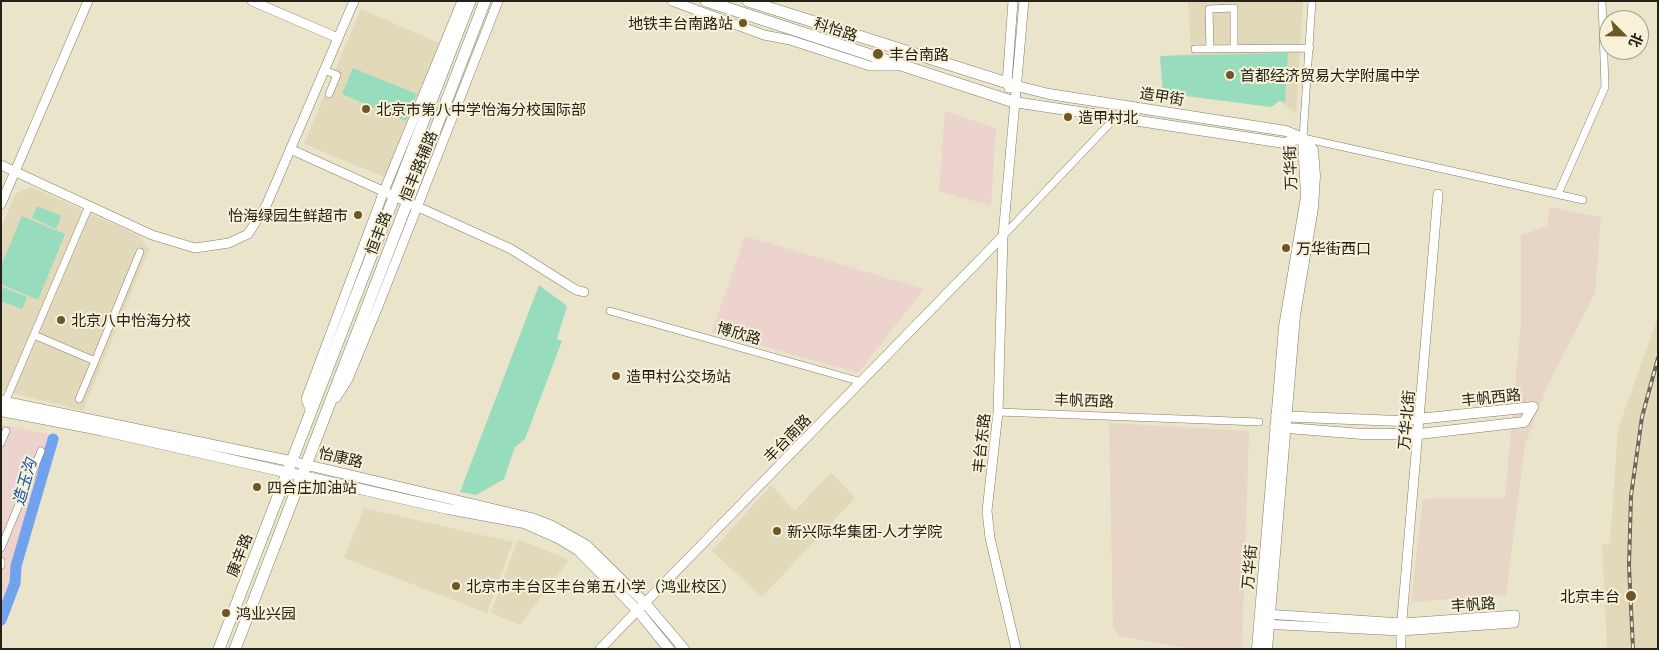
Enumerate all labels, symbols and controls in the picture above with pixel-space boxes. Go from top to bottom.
north arrow [1599,10,1649,60]
street label: 科怡路 [812,13,860,45]
place label: 地铁丰台南路站 [628,14,733,32]
marker: 地铁丰台南路站 [737,17,749,29]
text: 北 [1625,30,1649,51]
place label: 丰台南路 [889,45,949,63]
marker: 丰台南路 [871,47,885,61]
place label: 首都经济贸易大学附属中学 [1240,66,1420,84]
marker: 首都经济贸易大学附属中学 [1224,69,1236,81]
street label: 造甲街 [1138,84,1186,108]
place label: 北京市第八中学怡海分校国际部 [376,100,586,118]
marker: 北京市第八中学怡海分校国际部 [360,103,372,115]
place label: 造甲村北 [1078,108,1138,126]
marker: 造甲村北 [1062,111,1074,123]
street label: 恒丰路辅路 [396,128,440,204]
street label: 万华街 [1280,145,1300,191]
place label: 怡海绿园生鲜超市 [228,206,348,224]
marker: 怡海绿园生鲜超市 [352,209,364,221]
street label: 恒丰路 [362,209,394,257]
place label: 万华街西口 [1296,239,1371,257]
marker: 万华街西口 [1280,242,1292,254]
place label: 北京八中怡海分校 [71,311,191,329]
marker: 北京八中怡海分校 [55,314,67,326]
street label: 博欣路 [715,318,763,348]
place label: 造甲村公交场站 [626,367,731,385]
marker: 造甲村公交场站 [610,370,622,382]
street label: 丰帆西路 [1460,385,1522,409]
street label: 万华北街 [1394,389,1418,451]
street label: 丰帆西路 [1054,390,1114,410]
street label: 丰台南路 [760,410,814,466]
street label: 丰台东路 [969,412,993,474]
street label: 怡康路 [317,443,365,471]
water label: 造玉沟 [8,456,40,508]
place label: 四合庄加油站 [267,478,357,496]
marker: 四合庄加油站 [251,481,263,493]
place label: 新兴际华集团-人才学院 [787,522,942,540]
marker: 新兴际华集团-人才学院 [771,525,783,537]
street label: 康辛路 [223,531,255,579]
street label: 万华街 [1238,544,1260,590]
place label: 北京市丰台区丰台第五小学（鸿业校区） [466,577,736,595]
marker: 北京市丰台区丰台第五小学（鸿业校区） [450,580,462,592]
place label: 北京丰台 [1560,587,1620,605]
marker: 北京丰台 [1624,589,1638,603]
street label: 丰帆路 [1450,593,1496,615]
place label: 鸿业兴园 [236,604,296,622]
marker: 鸿业兴园 [220,607,232,619]

